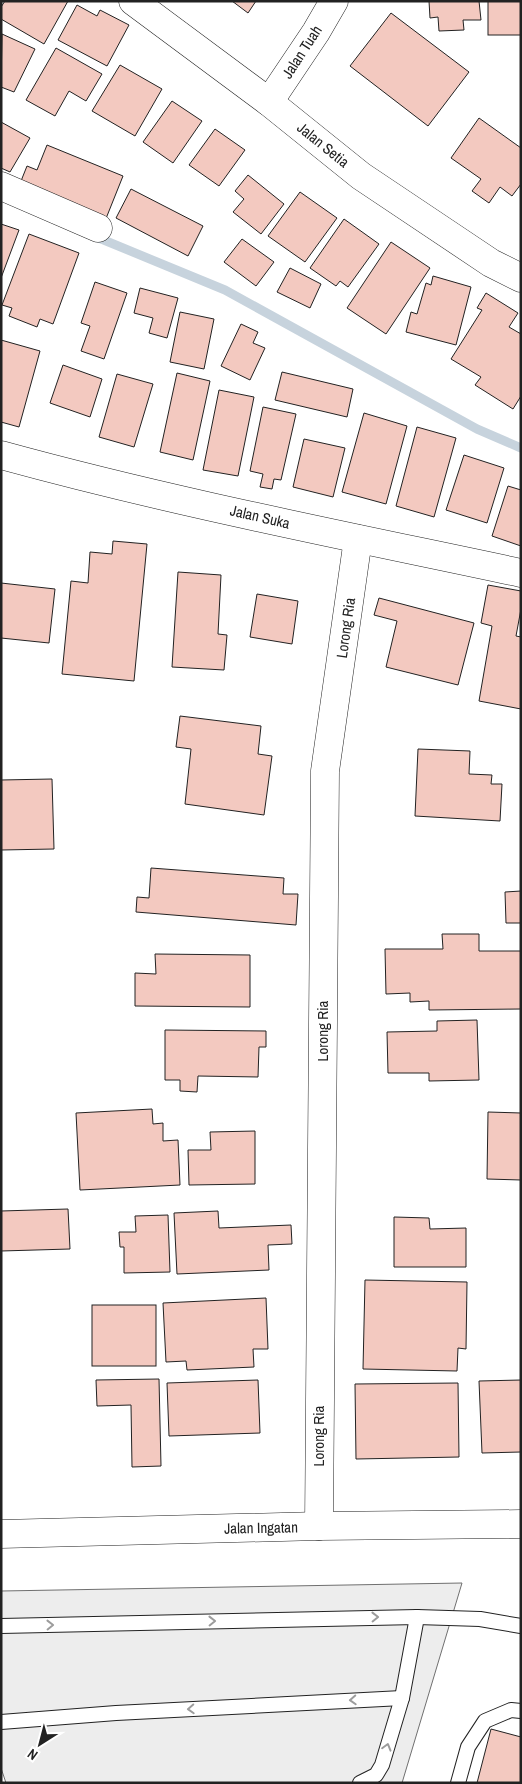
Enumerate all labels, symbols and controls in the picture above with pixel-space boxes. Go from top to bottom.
street label: Jalan Tuah [277,21,327,82]
street label: Jalan Setia [293,117,354,172]
street label: Jalan Suka [228,499,292,534]
street label: Lorong Ria [331,596,360,660]
street label: Lorong Ria [312,1000,333,1061]
street label: Lorong Ria [308,1405,329,1466]
street label: Jalan Ingatan [224,1516,298,1539]
one-way arrow [371,1612,379,1623]
one-way arrow [209,1616,217,1626]
one-way arrow [46,1620,54,1630]
one-way arrow [349,1695,357,1706]
one-way arrow [186,1703,194,1714]
north arrow [15,1719,65,1769]
one-way arrow [382,1743,392,1751]
text: N [24,1745,41,1764]

